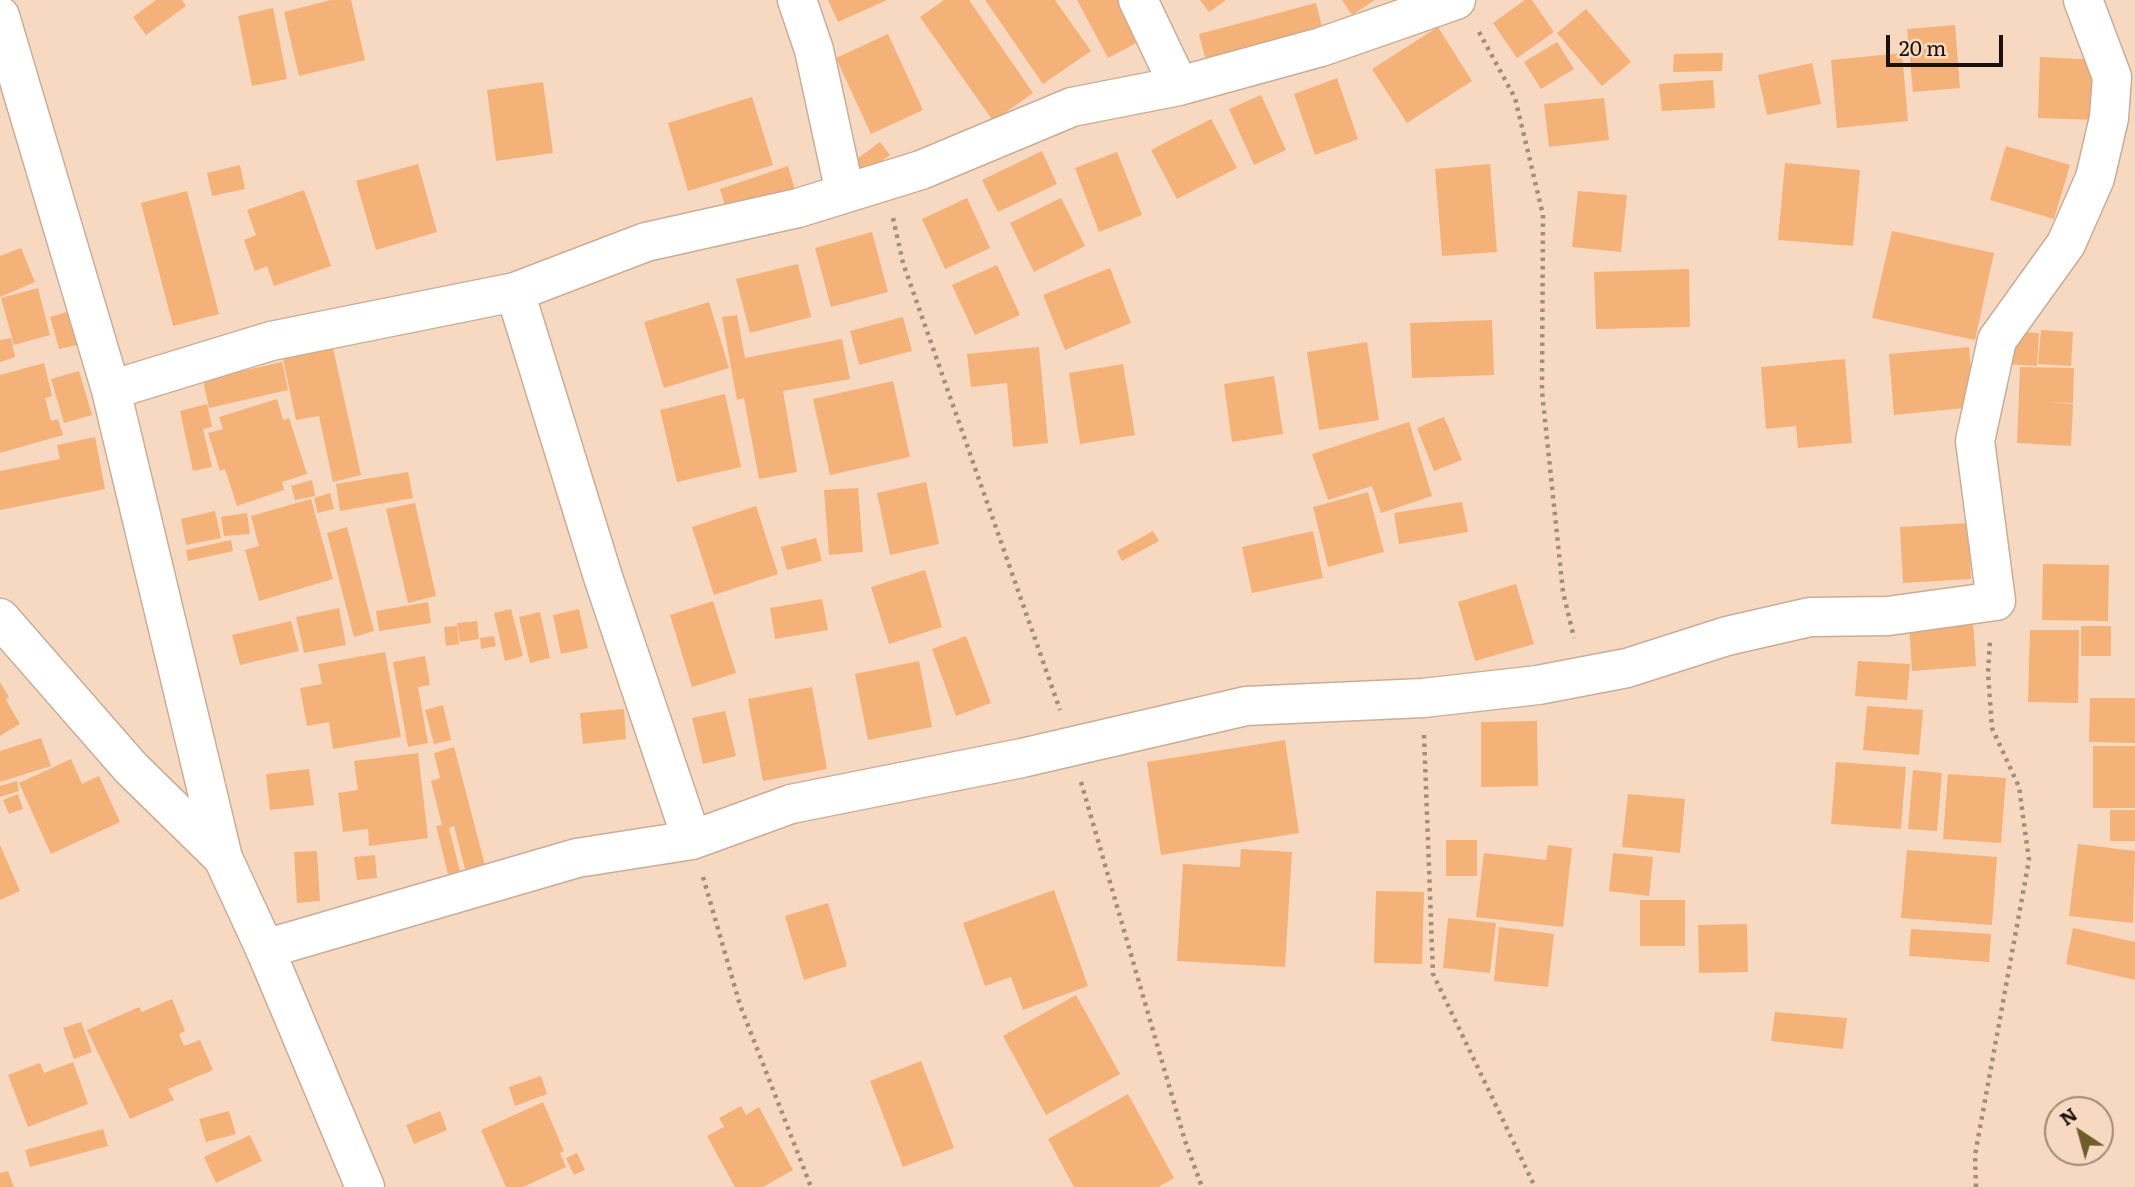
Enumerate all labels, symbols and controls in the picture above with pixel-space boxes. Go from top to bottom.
scale bar [1890,21,2007,65]
text: 20 m [1899,31,1946,62]
north arrow [2044,1096,2114,1166]
text: N [2053,1100,2083,1132]

